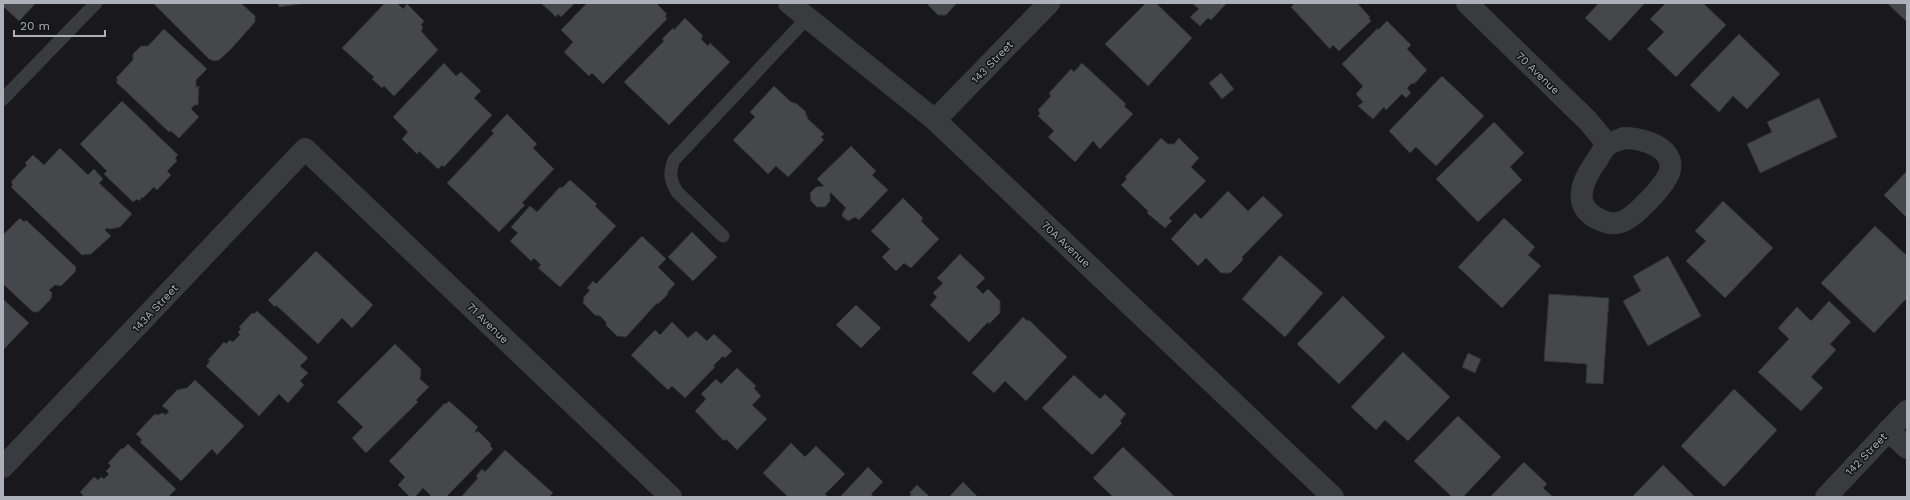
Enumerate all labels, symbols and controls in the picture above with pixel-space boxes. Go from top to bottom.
scale bar [14,12,105,38]
text: 20 m [20,19,50,33]
street label: 143 Street [969,38,1016,86]
street label: 70 Avenue [1513,50,1562,97]
street label: 70A Avenue [1039,219,1093,270]
street label: 143A Street [130,281,181,335]
street label: 71 Avenue [464,300,511,346]
street label: 142 Street [1843,430,1890,478]

